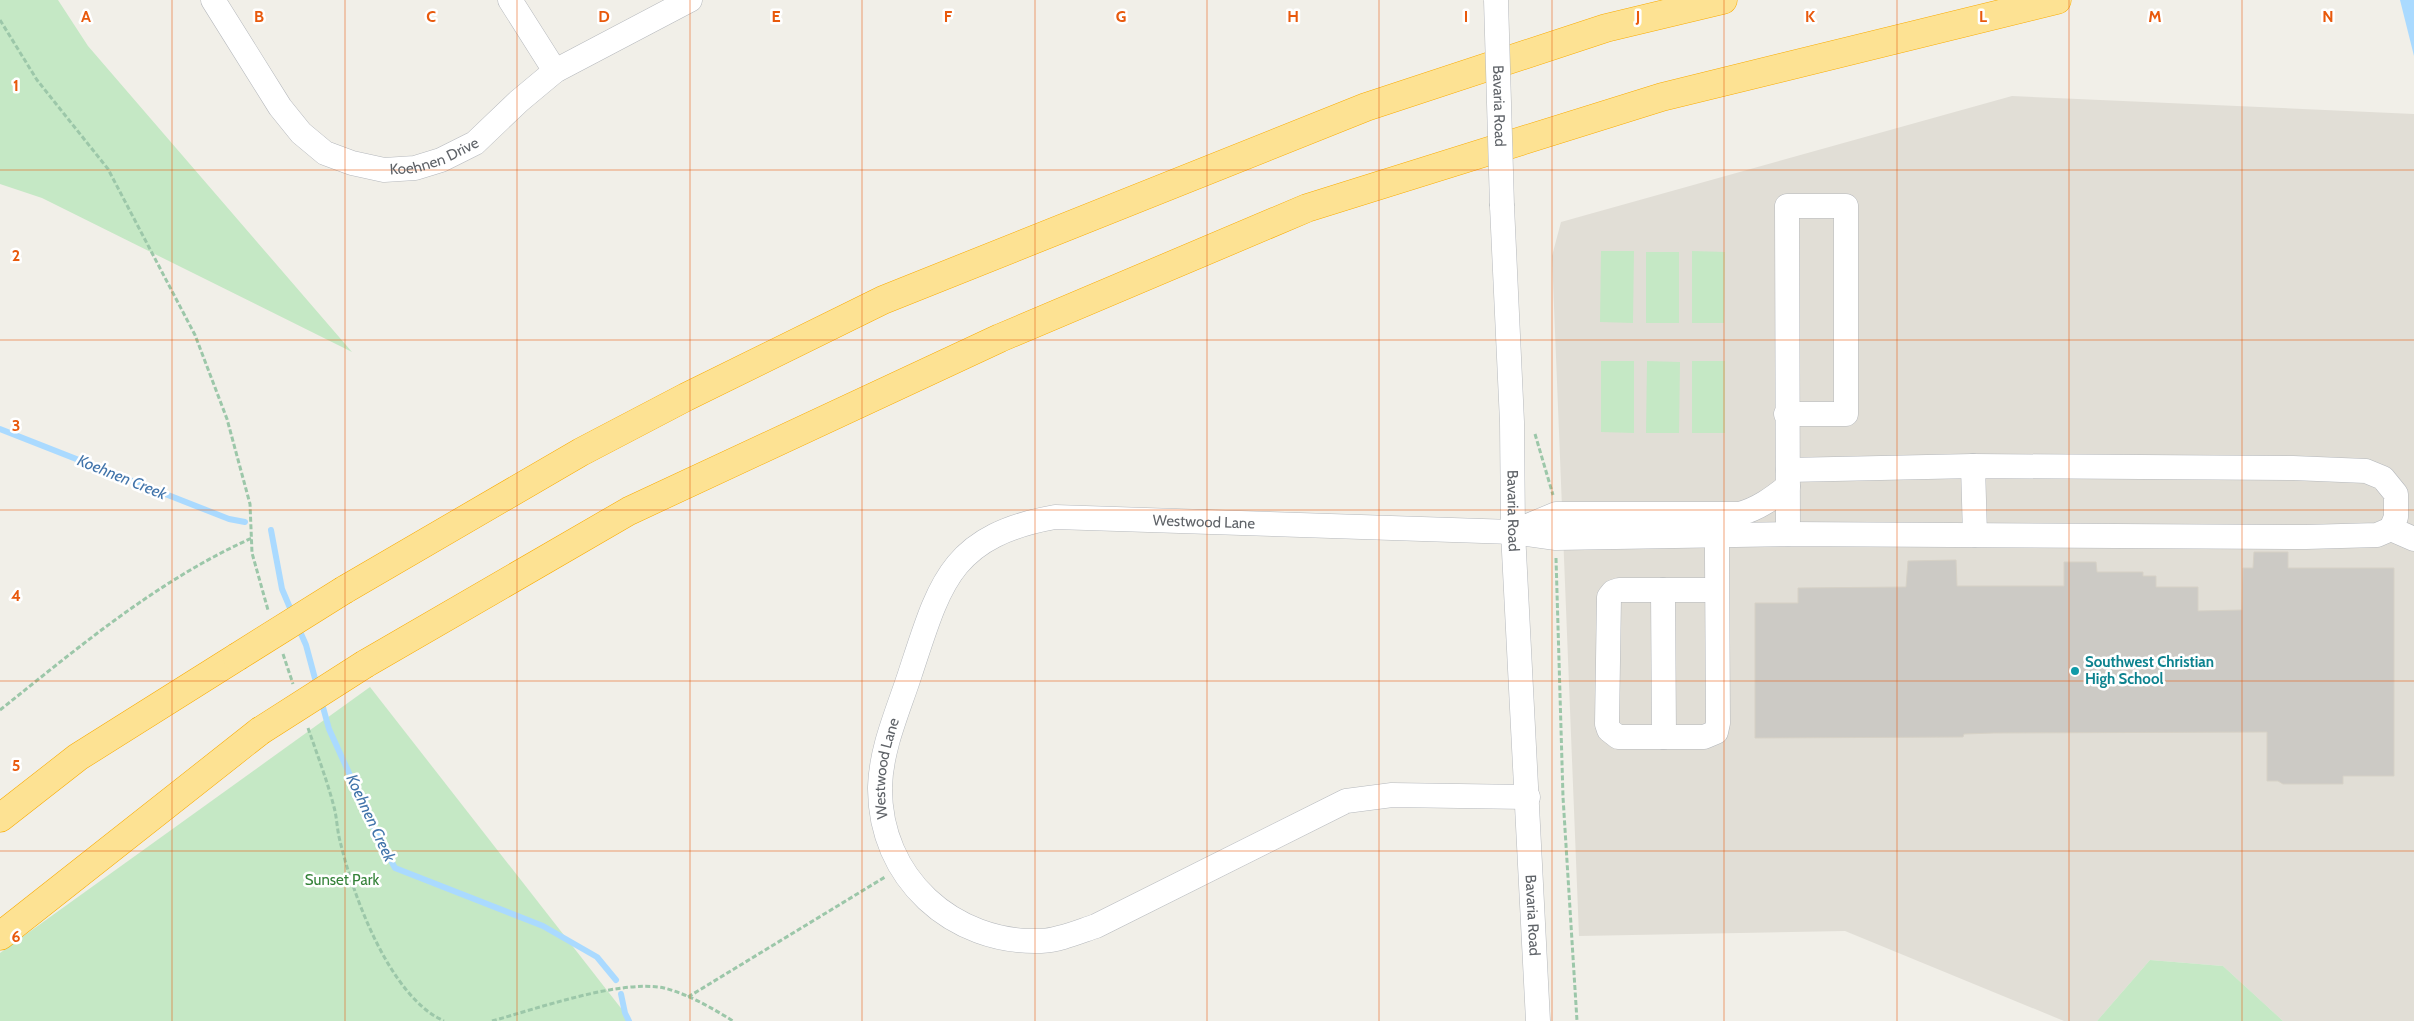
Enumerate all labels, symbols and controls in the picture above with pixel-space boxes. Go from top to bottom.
text: A [81,7,91,26]
text: B [254,7,264,26]
text: C [426,7,436,26]
text: D [598,7,610,26]
text: E [771,7,781,26]
text: F [944,7,953,26]
text: G [1116,7,1126,26]
text: H [1287,7,1299,26]
text: I [1464,7,1468,26]
text: J [1635,7,1640,26]
text: K [1805,7,1815,26]
text: L [1979,7,1987,26]
text: M [2148,7,2162,26]
text: N [2322,7,2334,26]
street label: Bavaria Road [1489,65,1509,147]
text: 1 [13,76,19,95]
street label: Koehnen Drive [389,133,482,179]
text: 2 [12,246,20,265]
text: 3 [12,416,20,435]
water label: Koehnen Creek [75,451,170,504]
street label: Bavaria Road [1503,470,1523,552]
street label: Westwood Lane [1152,511,1256,533]
text: 4 [11,586,21,605]
place label: Southwest Christian High School [2085,653,2214,688]
marker: Southwest Christian High School [2069,665,2081,677]
street label: Westwood Lane [871,715,903,820]
text: 5 [12,756,20,775]
water label: Koehnen Creek [342,771,400,866]
park label: Sunset Park [305,871,379,889]
street label: Bavaria Road [1522,874,1544,956]
text: 6 [12,927,21,946]

